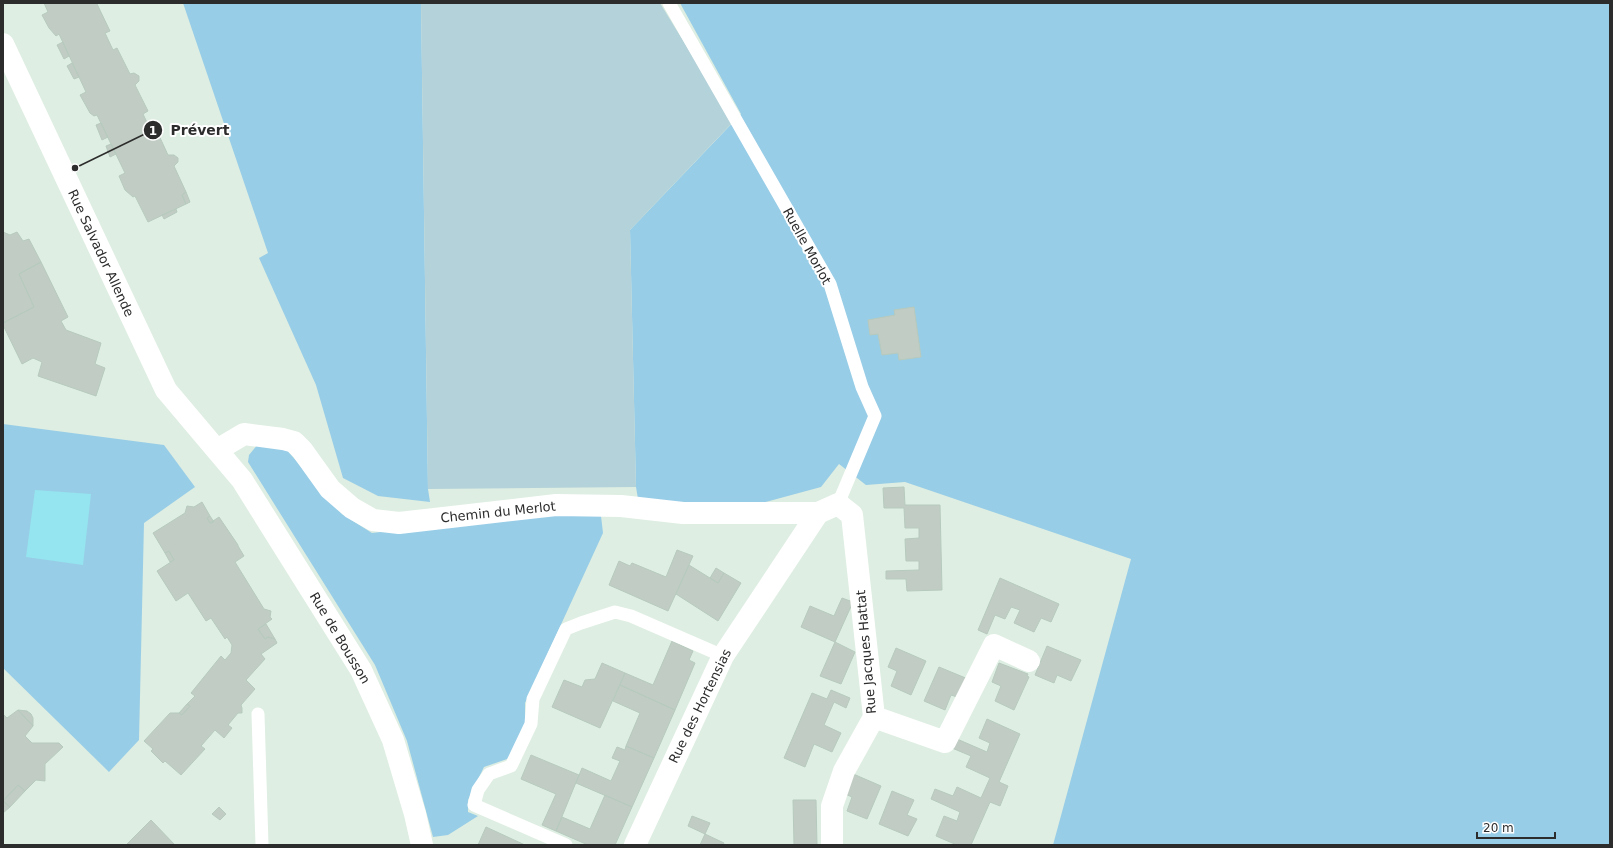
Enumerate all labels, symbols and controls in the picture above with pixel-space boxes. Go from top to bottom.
callout: Prévert [143,117,238,143]
text: Prévert [171,122,230,138]
text: 1 [149,124,157,138]
street label: Rue Salvador Allende [65,187,137,319]
street label: Ruelle Morlot [780,205,834,287]
street label: Chemin du Merlot [440,498,556,526]
street label: Rue Jacques Hattat [853,589,879,715]
street label: Rue de Bousson [307,590,373,686]
street label: Rue des Hortensias [666,646,734,766]
scale bar [1477,814,1555,840]
text: 20 m [1483,821,1514,835]

